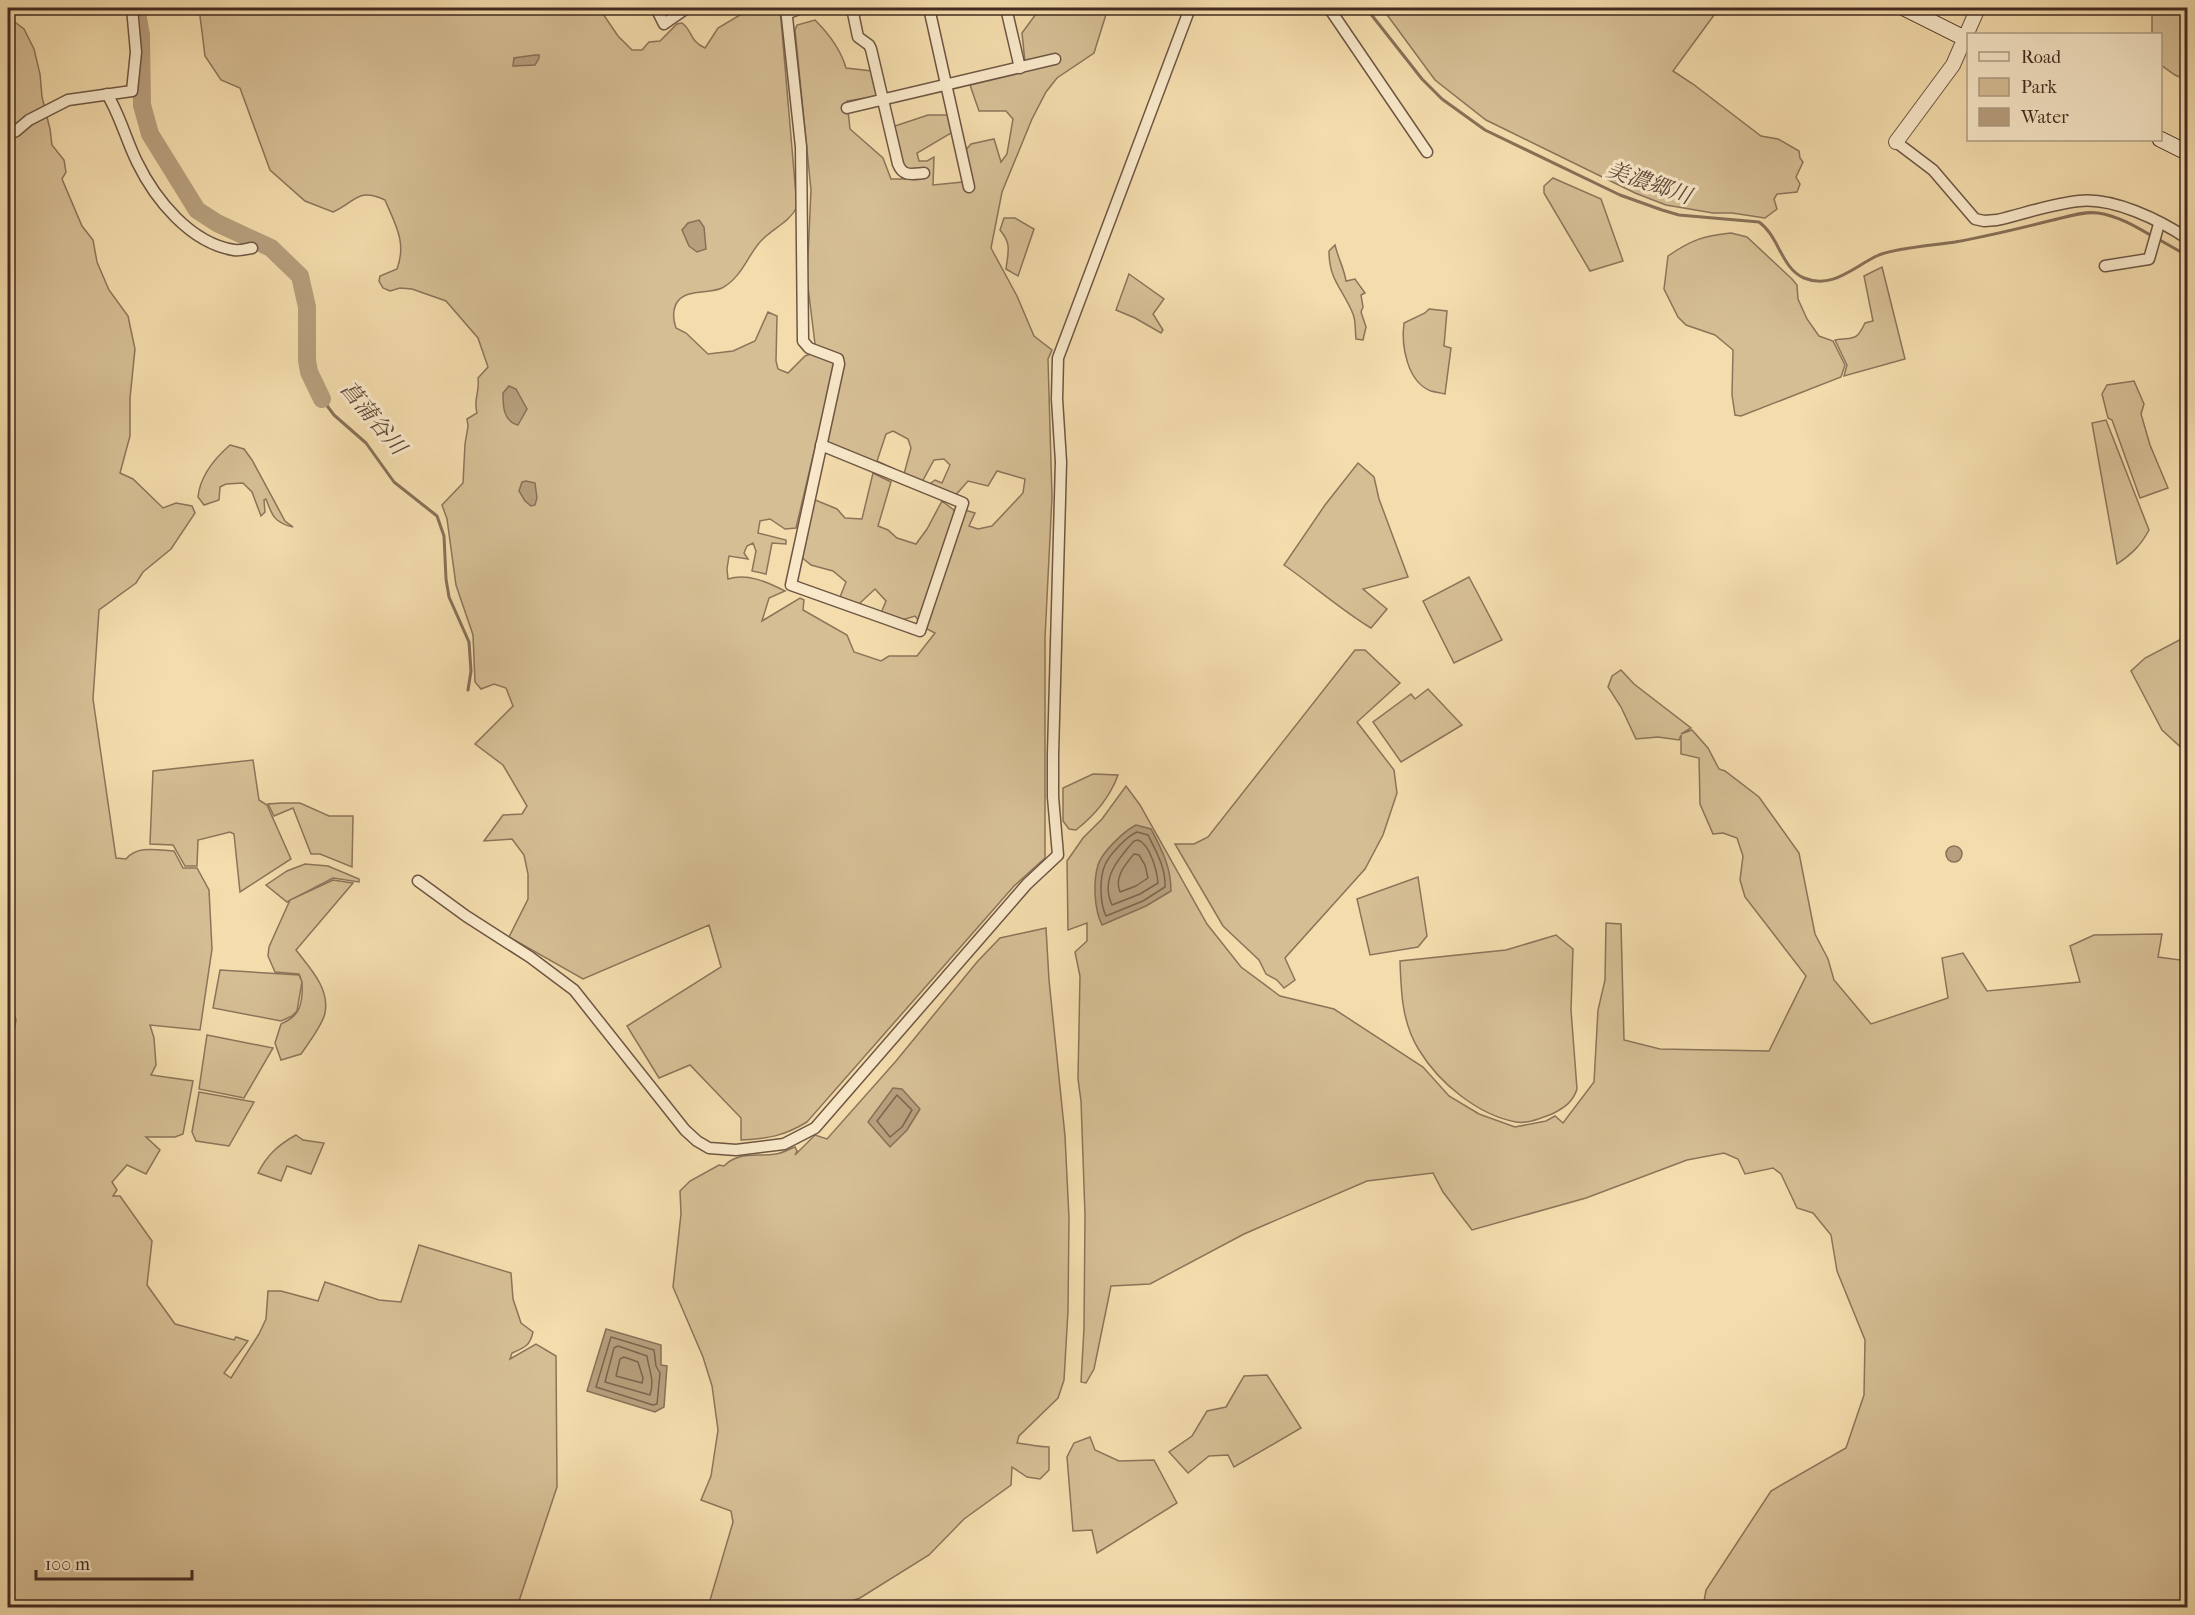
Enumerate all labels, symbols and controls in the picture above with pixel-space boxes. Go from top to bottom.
legend [1967,33,2162,141]
text: Road [2021,47,2061,68]
text: Park [2021,77,2058,98]
text: Water [2020,107,2069,128]
water label: 美濃郷川 [1603,156,1697,210]
water label: 菖蒲谷川 [335,376,413,462]
scale bar [36,1543,192,1581]
text: 100 m [45,1554,90,1575]

